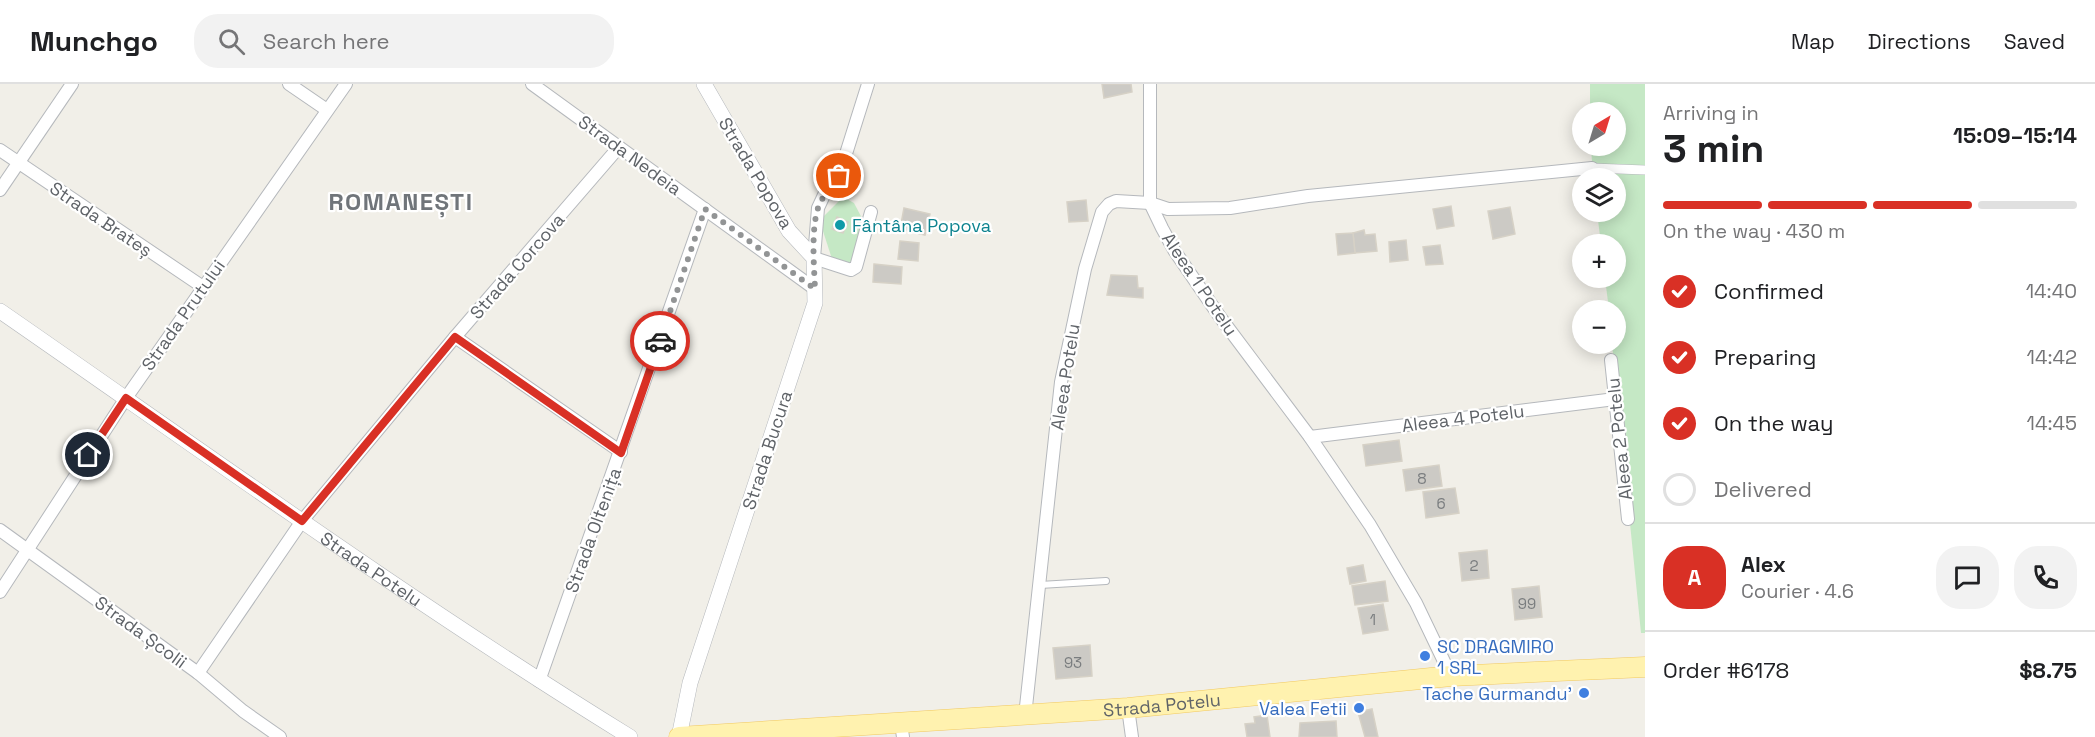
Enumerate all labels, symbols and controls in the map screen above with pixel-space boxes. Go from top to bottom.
search box [194,14,614,68]
text: Munchgo [30,23,158,59]
icon: search [215,25,248,58]
text: Search here [263,27,390,55]
text: Map [1791,28,1835,55]
text: Directions [1868,28,1971,55]
text: Saved [2004,28,2065,55]
text: Arriving in [1663,100,1759,126]
north arrow [1572,102,1626,156]
map controls [1572,102,1626,354]
street label: Strada Nedeia [574,110,686,200]
street label: Strada Popova [714,113,798,233]
text: 15:09–15:14 [1953,121,2077,149]
text: 3 min [1663,124,1764,173]
pin [813,150,864,201]
icon: bag [822,159,855,192]
button: layers [1572,168,1626,222]
street label: Strada Brateș [45,176,157,262]
district label: ROMANEȘTI [328,186,474,218]
street label: Strada Corcova [465,208,569,324]
place label: Fântâna Popova [852,214,991,237]
marker: Fântâna Popova [833,218,847,232]
text: On the way · 430 m [1663,218,1845,244]
street label: Aleea 1 Potelu [1157,228,1243,340]
button: + [1572,234,1626,288]
street label: Strada Prutului [136,255,230,375]
icon: check [1663,275,1696,308]
text: Confirmed [1714,277,1824,305]
text: 14:40 [2026,278,2077,304]
button: − [1572,300,1626,354]
courier [630,311,690,371]
street label: Aleea Potelu [1045,322,1085,432]
icon: car [644,325,677,358]
icon: check [1663,341,1696,374]
text: Preparing [1714,343,1816,371]
text: 14:42 [2027,344,2077,370]
street label: Aleea 2 Potelu [1601,377,1637,501]
street label: Strada Bucura [737,387,797,513]
street label: Aleea 4 Potelu [1400,399,1526,437]
icon: check [1663,407,1696,440]
text: On the way [1714,409,1833,437]
text: 14:45 [2027,410,2077,436]
pin [62,429,113,480]
icon: home [71,438,104,471]
street label: Strada Oltenița [560,464,626,596]
house number: 8 [1417,469,1427,488]
text: Delivered [1714,475,1812,503]
house number: 6 [1436,494,1446,513]
street label: Strada Potelu [316,526,427,611]
button: chat [1936,546,1999,609]
button: phone [2014,546,2077,609]
text: Alex [1741,550,1786,578]
house number: 2 [1469,556,1479,575]
text: A [1688,563,1701,591]
text: Courier · 4.6 [1741,578,1854,604]
street label: Strada Școlii [90,591,192,673]
house number: 99 [1518,594,1536,613]
house number: 1 [1370,610,1376,629]
place label: SC DRAGMIRO 1 SRL [1437,635,1554,679]
marker: SC DRAGMIRO 1 SRL [1418,649,1432,663]
house number: 93 [1064,653,1082,672]
text: Order #6178 [1663,656,1789,684]
text: $8.75 [2019,656,2077,684]
place label: Tache Gurmandu' [1422,682,1572,705]
marker: Tache Gurmandu' [1577,686,1591,700]
street label: Strada Potelu [1102,687,1222,721]
place label: Valea Fetii [1259,697,1347,720]
marker: Valea Fetii [1352,701,1366,715]

